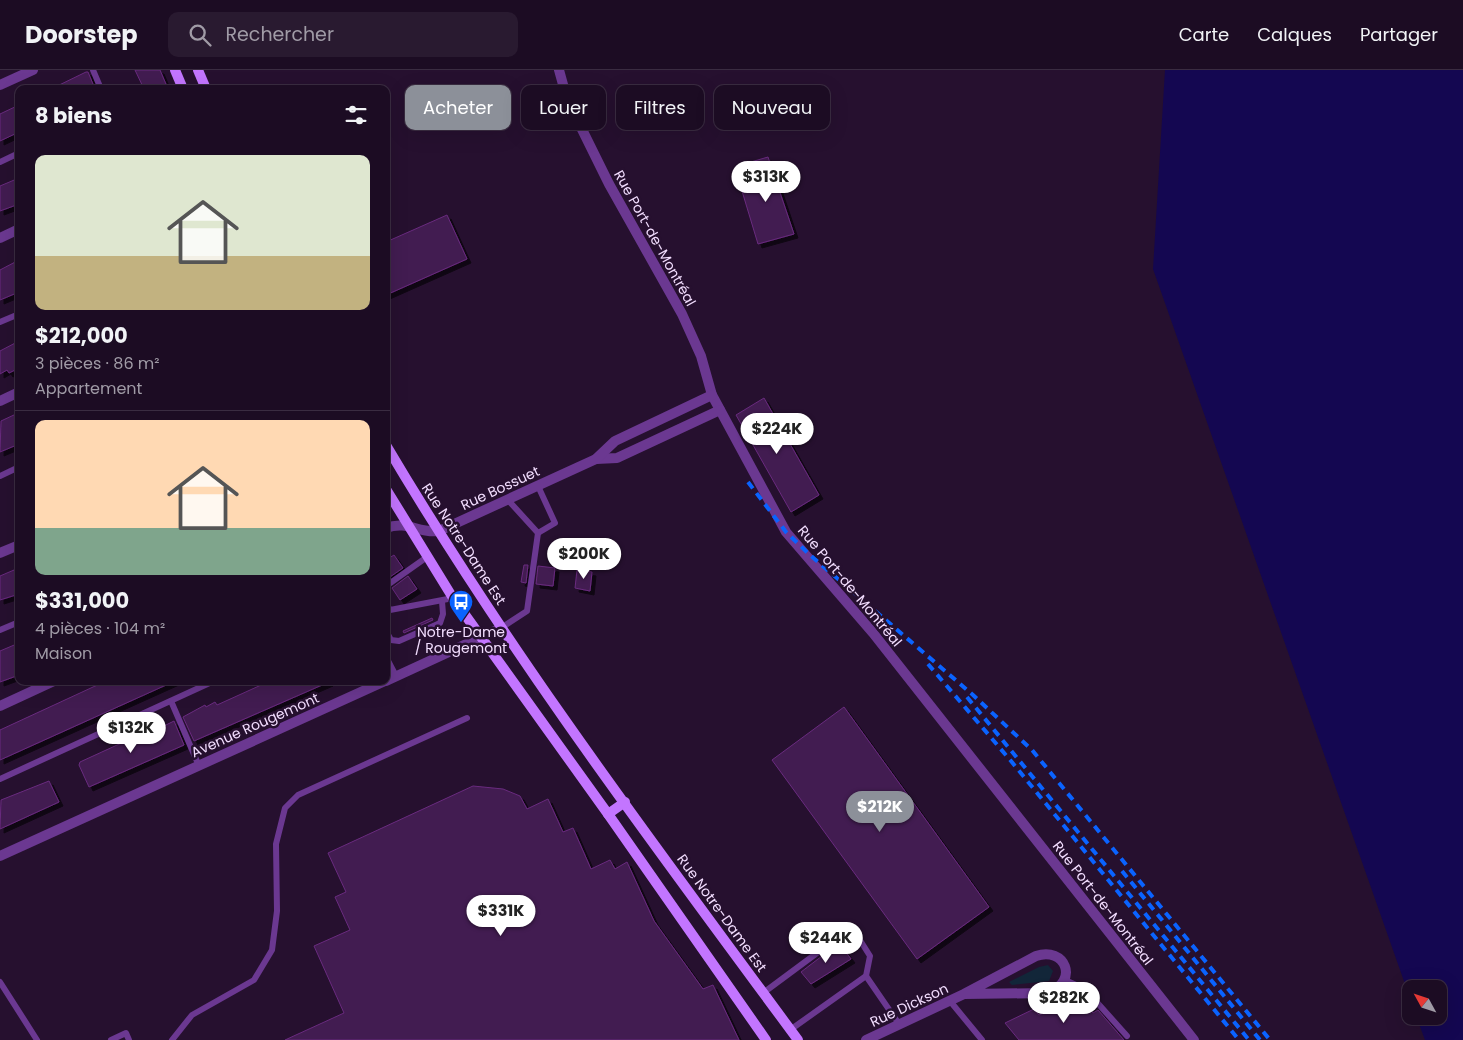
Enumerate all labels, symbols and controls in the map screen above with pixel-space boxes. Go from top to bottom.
search box [168,12,518,57]
text: Doorstep [25,18,138,51]
icon: search [186,21,214,49]
text: Rechercher [226,21,334,48]
text: Carte [1179,22,1229,47]
text: Calques [1257,22,1332,47]
text: Partager [1360,22,1438,47]
chip: Acheter [405,85,511,130]
chip: Louer [521,85,606,130]
chip: Filtres [616,85,704,130]
chip: Nouveau [714,85,830,130]
text: 8 biens [35,101,112,130]
icon: filters [342,101,370,129]
pin: $313K [731,160,801,203]
text: $313K [742,165,790,188]
street label: Rue Port-de-Montréal [609,166,701,310]
icon: home [158,187,248,277]
text: $212,000 [35,321,128,350]
text: 3 pièces · 86 m² [35,352,160,375]
text: Appartement [35,377,142,400]
pin: $224K [742,412,812,455]
text: $224K [752,417,802,440]
icon: home [158,453,248,543]
street label: Rue Bossuet [457,461,543,515]
street label: Rue Notre-Dame Est [417,479,511,609]
street label: Rue Port-de-Montréal [793,521,907,651]
pin: $200K [549,538,619,580]
text: $200K [558,542,610,565]
text: $331,000 [35,586,129,615]
bus stop icon: Notre-Dame / Rougemont [448,589,474,623]
text: 4 pièces · 104 m² [35,617,165,640]
place label: Notre-Dame / Rougemont [415,622,507,658]
text: Maison [35,642,92,665]
street label: Avenue Rougemont [188,688,322,762]
pin: $132K [96,712,166,754]
text: $132K [108,716,154,739]
pin: $212K [845,790,915,833]
text: $212K [857,795,903,818]
street label: Rue Port-de-Montréal [1048,837,1158,969]
street label: Rue Notre-Dame Est [672,850,772,976]
pin: $331K [466,894,536,937]
text: $331K [477,899,525,922]
pin: $244K [791,922,861,964]
text: $244K [800,926,852,949]
street label: Rue Dickson [867,978,951,1032]
north arrow [1402,980,1448,1025]
map controls [1402,980,1447,1025]
pin: $282K [1029,982,1099,1024]
text: $282K [1039,986,1089,1009]

